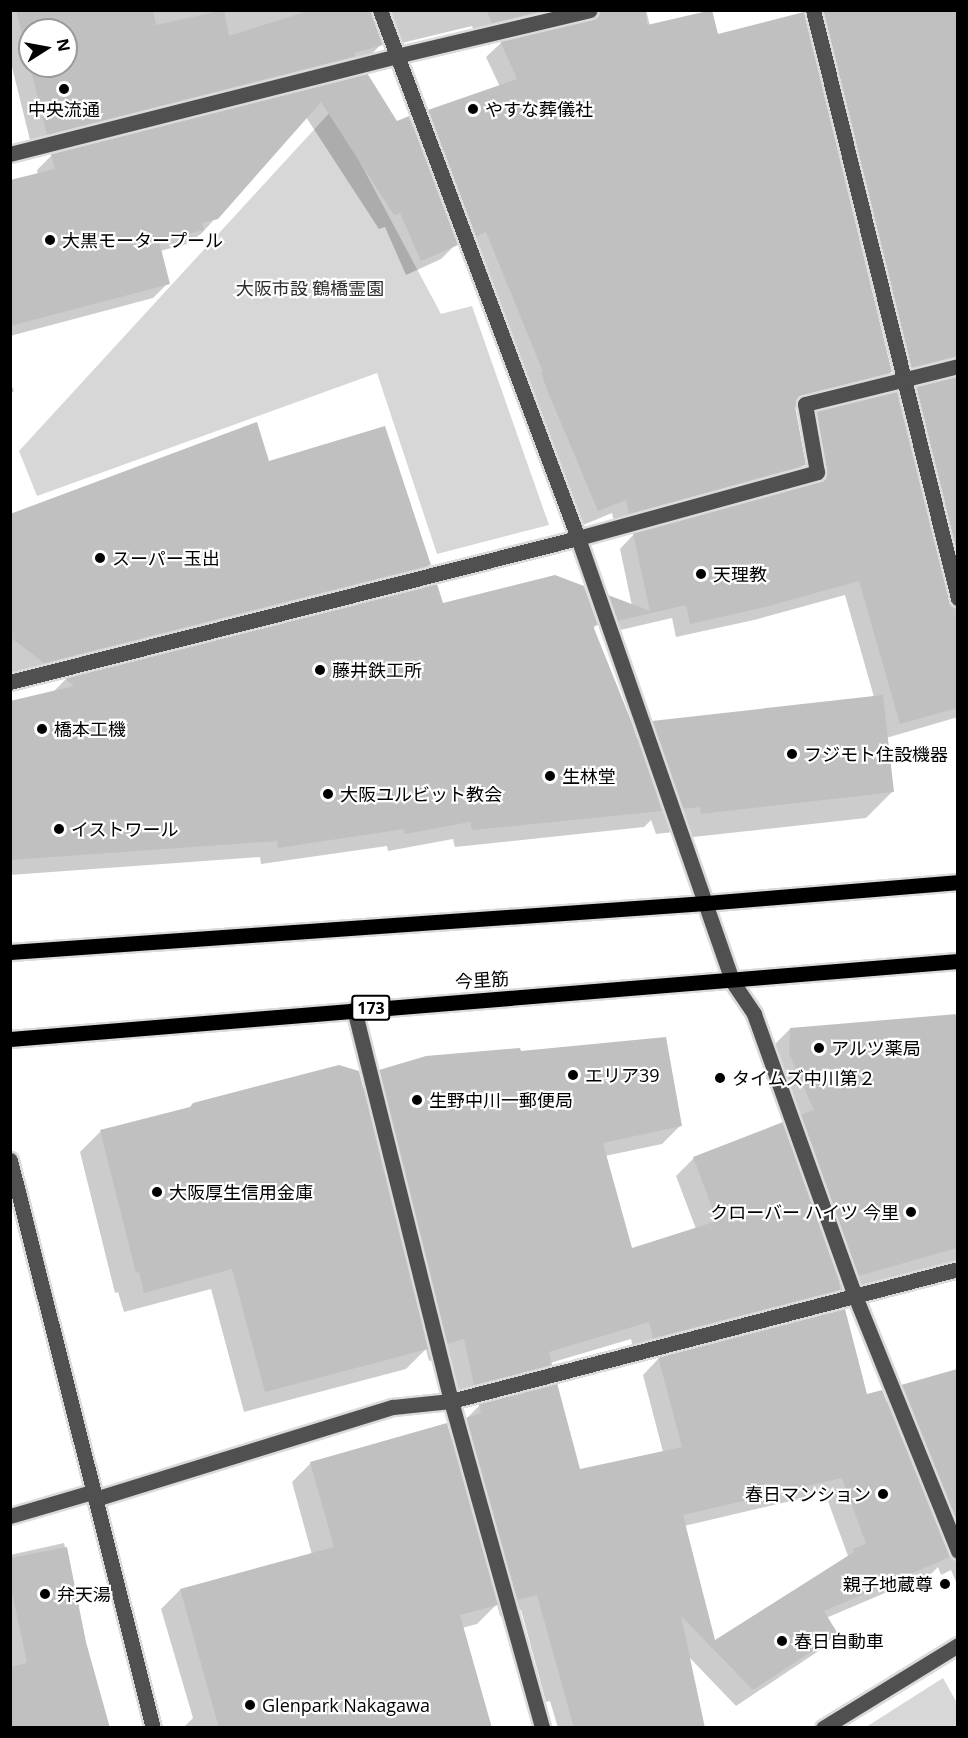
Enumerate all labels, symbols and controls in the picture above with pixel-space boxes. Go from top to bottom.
north arrow [18,18,78,78]
text: N [52,36,76,53]
marker: 中央流通 [57,82,71,96]
place label: 中央流通 [28,98,100,120]
place label: やすな葬儀社 [485,98,593,120]
marker: やすな葬儀社 [466,102,480,116]
place label: 大黒モータープール [62,229,224,251]
marker: 大黒モータープール [43,233,57,247]
park label: 大阪市設 鶴橋霊園 [236,277,384,299]
place label: スーパー玉出 [112,547,220,569]
marker: スーパー玉出 [93,551,107,565]
place label: 天理教 [713,563,767,585]
marker: 天理教 [694,567,708,581]
place label: 藤井鉄工所 [332,659,422,681]
marker: 藤井鉄工所 [313,663,327,677]
place label: 橋本工機 [54,718,126,740]
marker: 橋本工機 [35,722,49,736]
place label: フジモト住設機器 [804,743,948,765]
marker: フジモト住設機器 [785,747,799,761]
place label: 生林堂 [562,765,616,787]
marker: 生林堂 [543,769,557,783]
place label: 大阪ユルビット教会 [340,783,502,805]
marker: 大阪ユルビット教会 [321,787,335,801]
place label: イストワール [71,818,179,840]
marker: イストワール [52,822,66,836]
street label: 今里筋 [454,967,510,993]
road number: 173 [350,995,392,1021]
place label: アルツ薬局 [831,1037,921,1059]
marker: アルツ薬局 [812,1041,826,1055]
place label: エリア39 [585,1064,660,1086]
place label: タイムズ中川第２ [732,1067,876,1089]
marker: エリア39 [566,1068,580,1082]
marker: タイムズ中川第２ [713,1071,727,1085]
place label: 生野中川一郵便局 [429,1089,573,1111]
marker: 生野中川一郵便局 [410,1093,424,1107]
place label: 大阪厚生信用金庫 [169,1181,313,1203]
marker: 大阪厚生信用金庫 [150,1185,164,1199]
place label: クローバー ハイツ 今里 [710,1201,899,1223]
marker: クローバー ハイツ 今里 [904,1205,918,1219]
place label: 春日マンション [745,1483,871,1505]
marker: 春日マンション [876,1487,890,1501]
place label: 親子地蔵尊 [843,1573,933,1595]
marker: 親子地蔵尊 [938,1577,952,1591]
place label: 弁天湯 [57,1583,111,1605]
marker: 弁天湯 [38,1587,52,1601]
place label: 春日自動車 [794,1630,884,1652]
marker: 春日自動車 [775,1634,789,1648]
place label: Glenpark Nakagawa [262,1694,430,1716]
marker: Glenpark Nakagawa [243,1698,257,1712]

